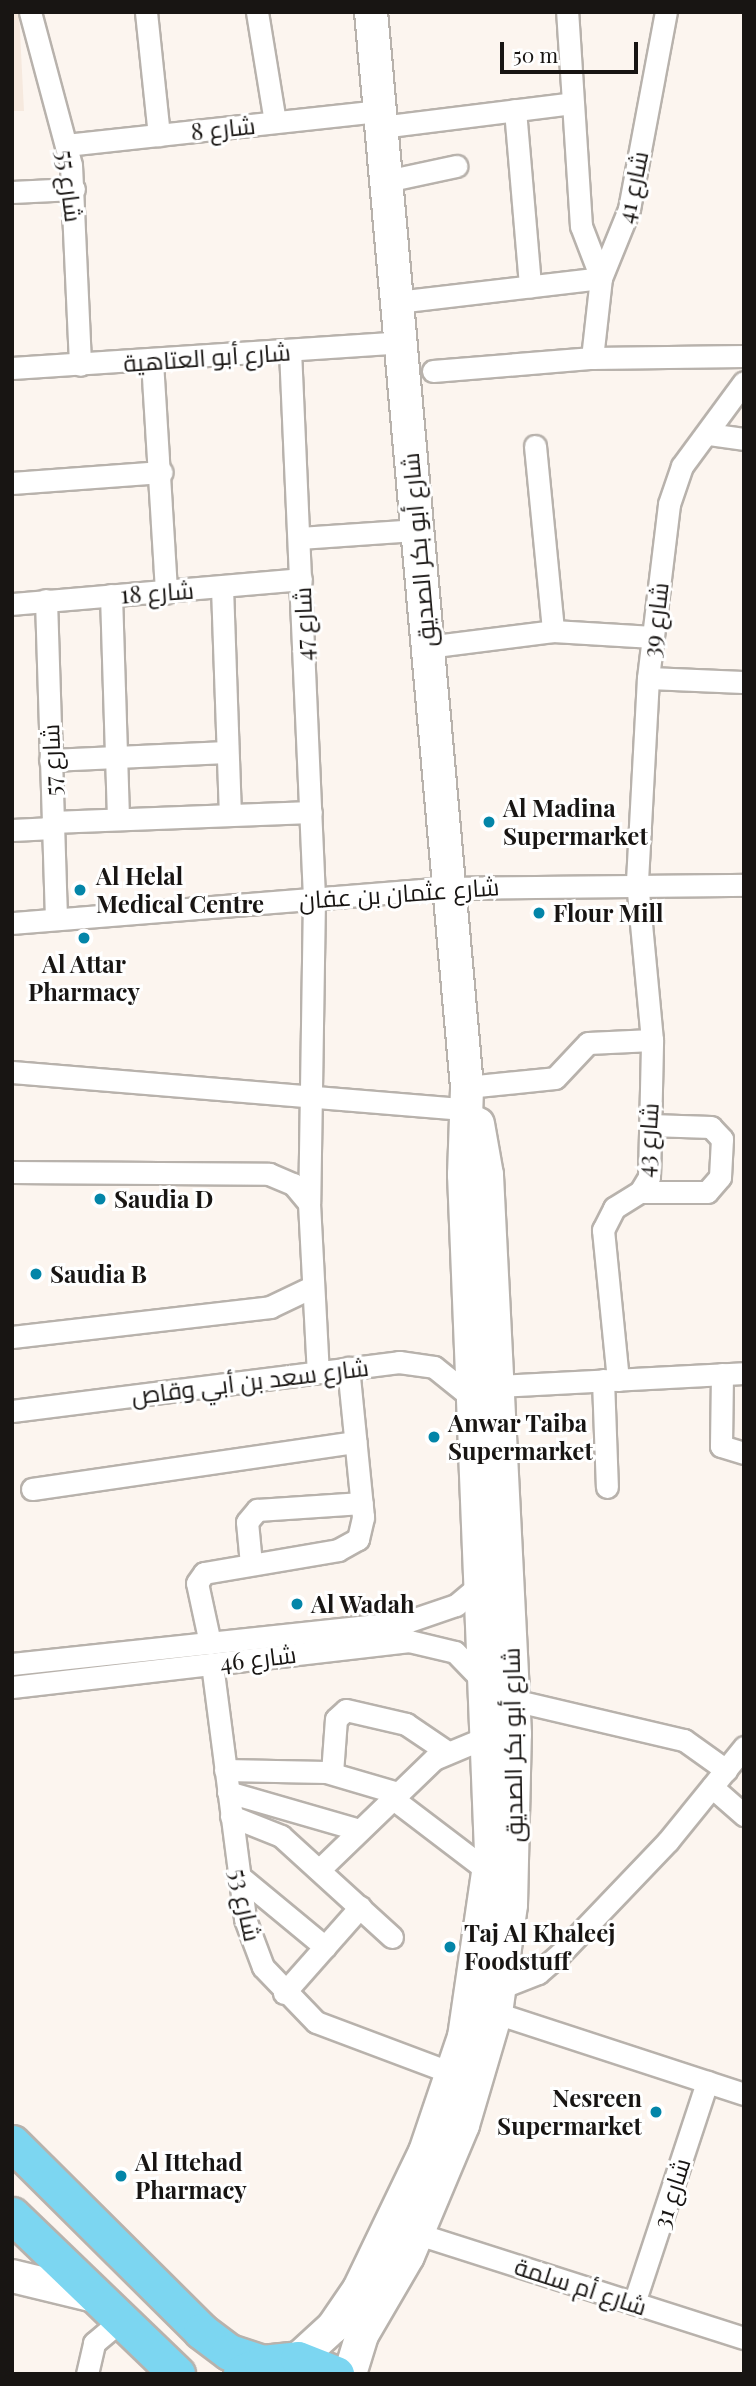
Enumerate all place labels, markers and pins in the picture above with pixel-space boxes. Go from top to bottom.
place label: Al Madina Supermarket [503,794,648,850]
marker: Al Madina Supermarket [481,814,497,830]
place label: Al Helal Medical Centre [96,862,264,918]
marker: Al Helal Medical Centre [70,880,90,900]
place label: Flour Mill [553,899,664,927]
marker: Flour Mill [531,905,547,921]
marker: Al Attar Pharmacy [76,930,92,946]
place label: Al Attar Pharmacy [28,950,140,1006]
place label: Saudia D [114,1185,214,1213]
marker: Saudia D [92,1191,108,1207]
place label: Saudia B [50,1260,147,1288]
marker: Saudia B [28,1266,44,1282]
place label: Anwar Taiba Supermarket [448,1409,593,1465]
marker: Anwar Taiba Supermarket [426,1429,442,1445]
place label: Al Wadah [311,1590,415,1618]
marker: Al Wadah [289,1596,305,1612]
place label: Taj Al Khaleej Foodstuff [464,1919,616,1975]
marker: Taj Al Khaleej Foodstuff [442,1939,458,1955]
place label: Nesreen Supermarket [497,2084,642,2140]
marker: Nesreen Supermarket [648,2104,664,2120]
place label: Al Ittehad Pharmacy [135,2148,247,2204]
marker: Al Ittehad Pharmacy [113,2168,129,2184]

